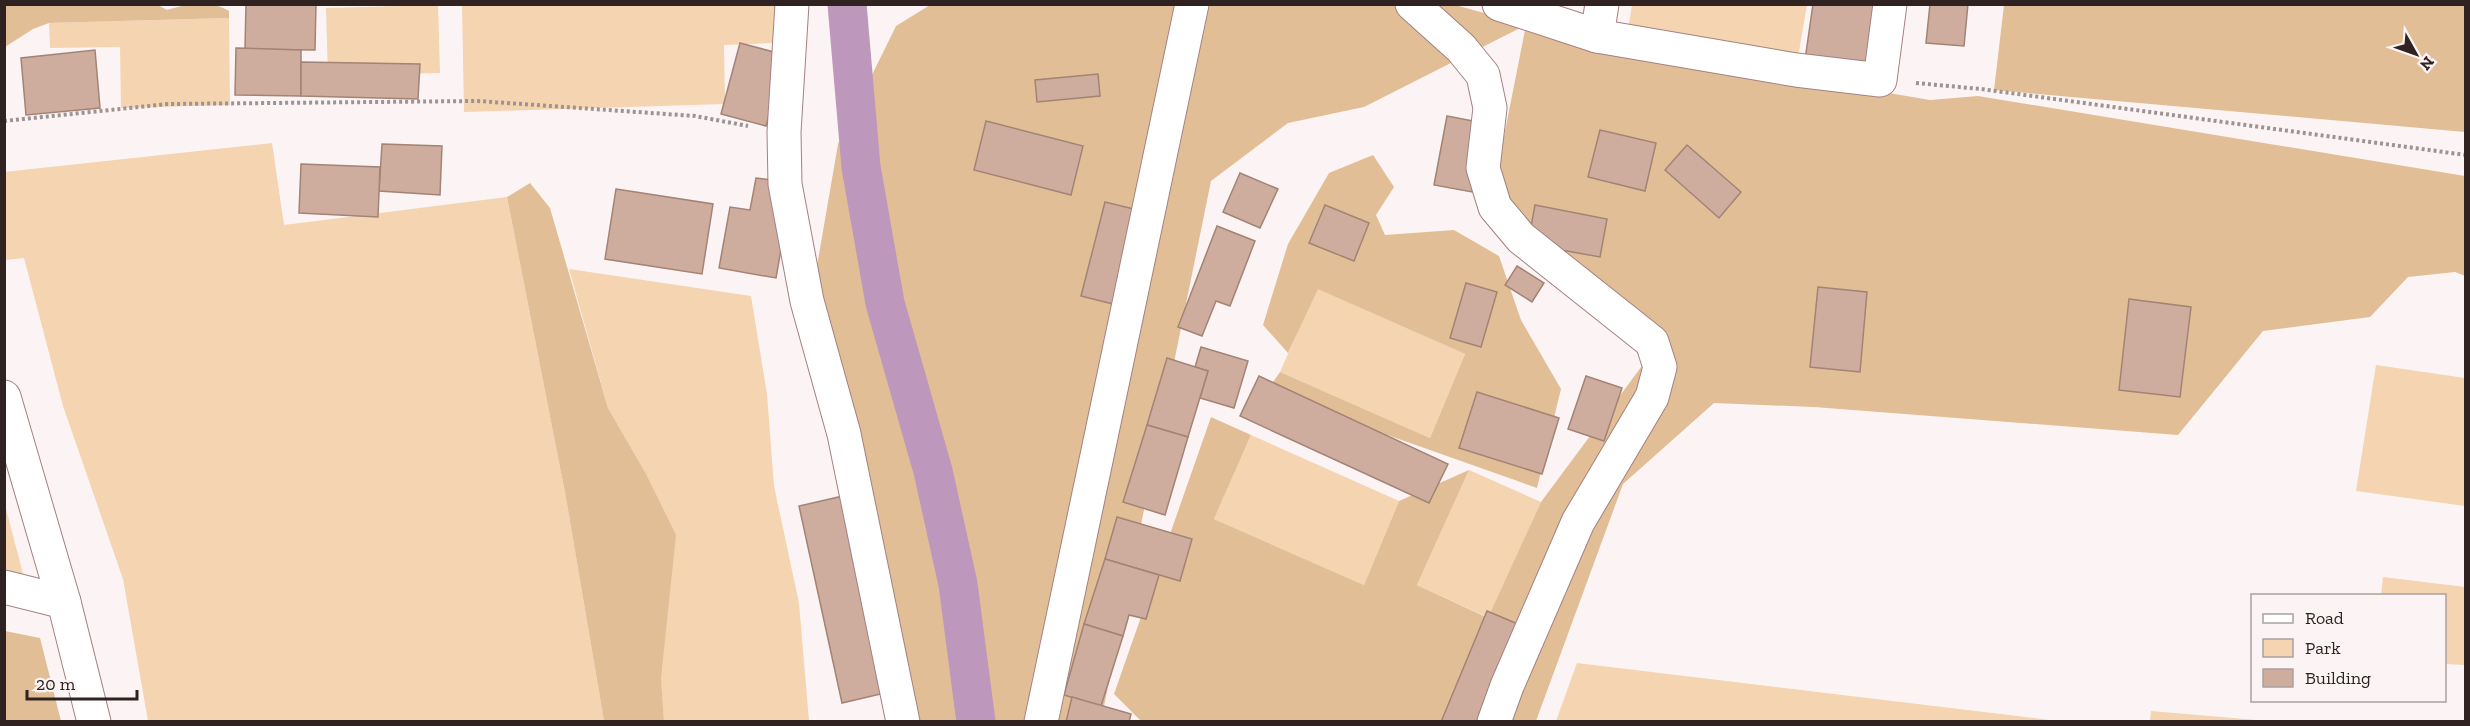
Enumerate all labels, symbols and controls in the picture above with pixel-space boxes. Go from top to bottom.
north arrow [2386,24,2446,84]
text: N [2416,53,2438,74]
legend [2251,594,2446,702]
text: Road [2305,607,2344,629]
text: Park [2305,637,2341,659]
scale bar [27,663,136,701]
text: Building [2305,667,2371,689]
text: 20 m [36,673,76,695]

